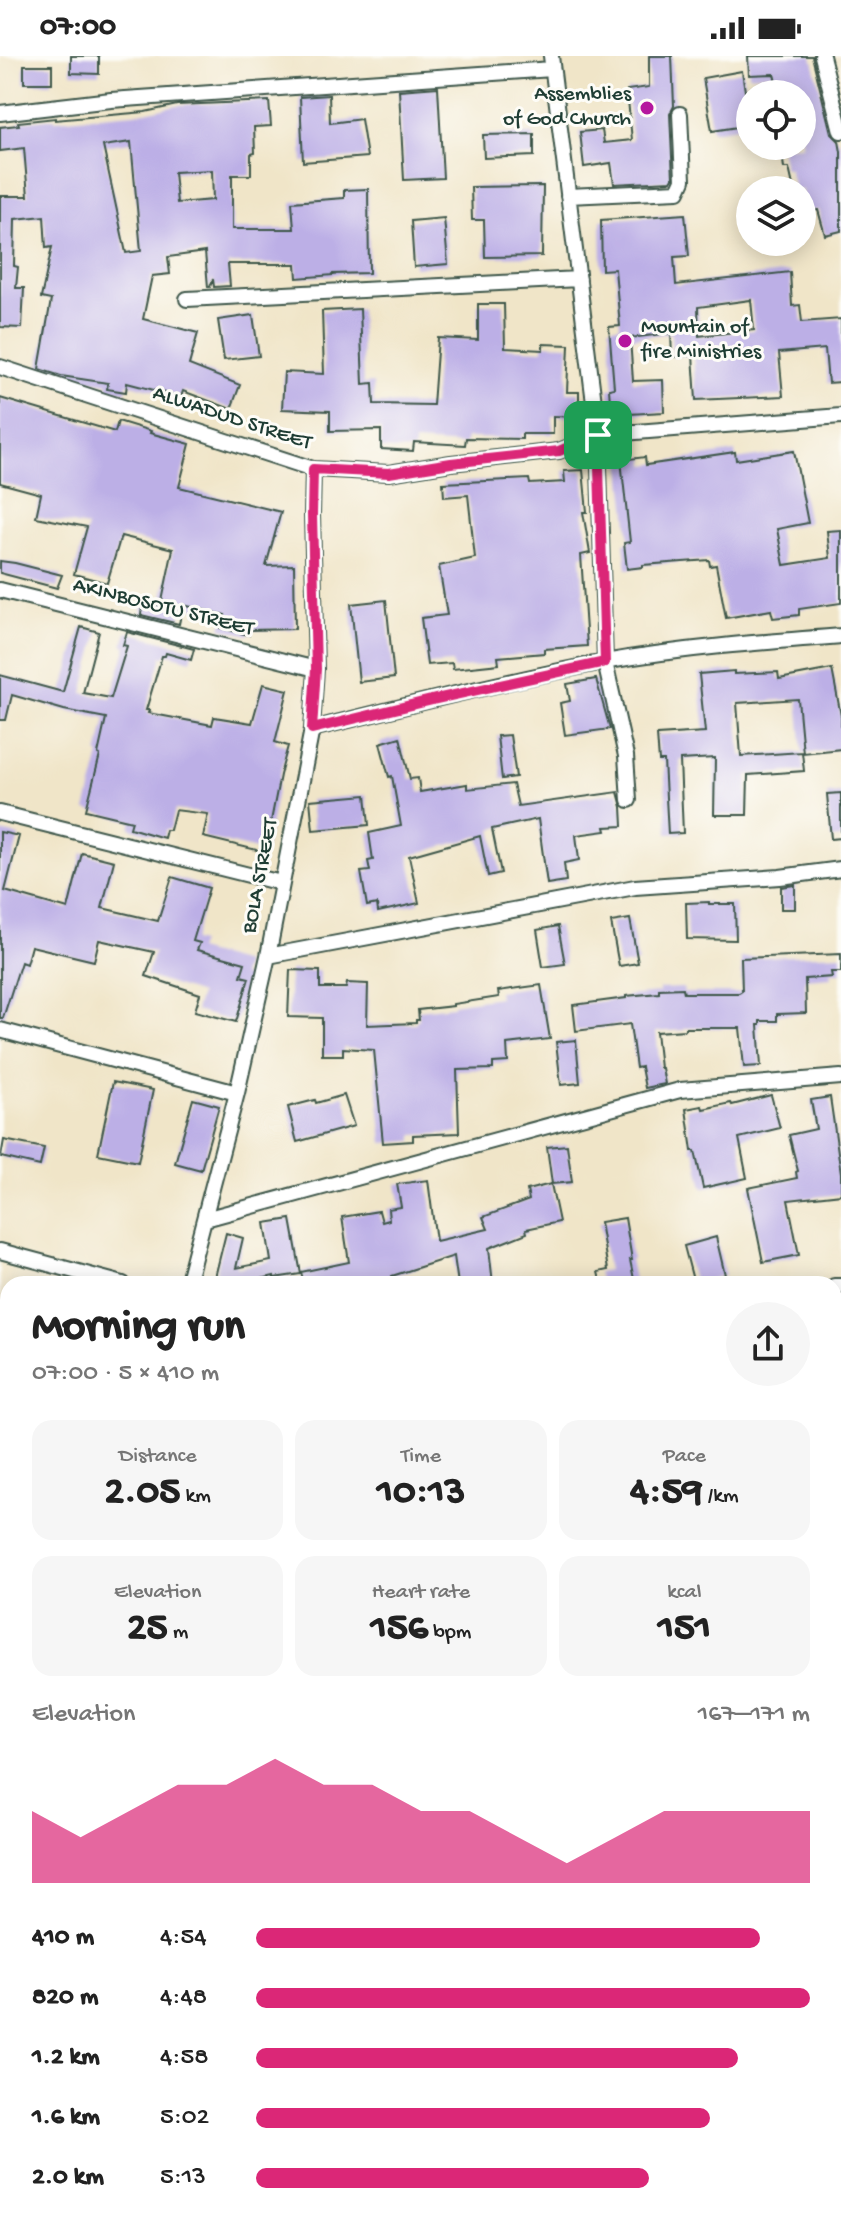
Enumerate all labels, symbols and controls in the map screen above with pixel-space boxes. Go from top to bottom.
text: 07:00 [40,11,116,46]
map controls [736,80,816,256]
button: locate [736,80,816,160]
place label: Assemblies of God Church [503,82,632,133]
marker: Assemblies of God Church [638,99,656,117]
button: layers [736,176,816,256]
place label: Mountain of fire Ministries [640,315,762,366]
marker: Mountain of fire Ministries [616,332,634,350]
street label: ALWADUD STREET [149,381,316,457]
pin [564,401,632,469]
icon: arrive [576,413,620,457]
street label: AKINBOSOTU STREET [70,573,257,643]
street label: BOLA STREET [237,815,285,937]
button: share [726,1302,810,1386]
text: Morning run [32,1303,245,1355]
text: 07:00 · 5 × 410 m [32,1359,219,1390]
text: Distance [119,1444,197,1470]
text: Time [401,1444,441,1470]
text: Pace [663,1444,706,1470]
text: 2.05 [104,1470,180,1517]
text: 10:13 [377,1470,465,1517]
text: 4:59 [630,1470,703,1517]
text: km [180,1484,211,1510]
text: /km [703,1484,739,1510]
text: Elevation [114,1580,201,1606]
text: Heart rate [372,1580,470,1606]
text: kcal [667,1580,701,1606]
text: 25 [127,1606,168,1653]
text: 156 [371,1606,428,1653]
text: 151 [658,1606,711,1653]
text: m [168,1620,188,1646]
text: bpm [428,1620,471,1646]
text: Elevation [32,1700,135,1731]
text: 167–171 m [698,1700,810,1731]
text: 410 m [32,1923,94,1954]
text: 4:54 [160,1923,206,1954]
text: 820 m [32,1983,98,2014]
text: 4:48 [160,1983,207,2014]
text: 1.2 km [32,2043,100,2074]
text: 4:58 [160,2043,208,2074]
text: 1.6 km [32,2103,100,2134]
text: 5:02 [160,2103,209,2134]
text: 2.0 km [32,2163,104,2194]
text: 5:13 [160,2163,206,2194]

